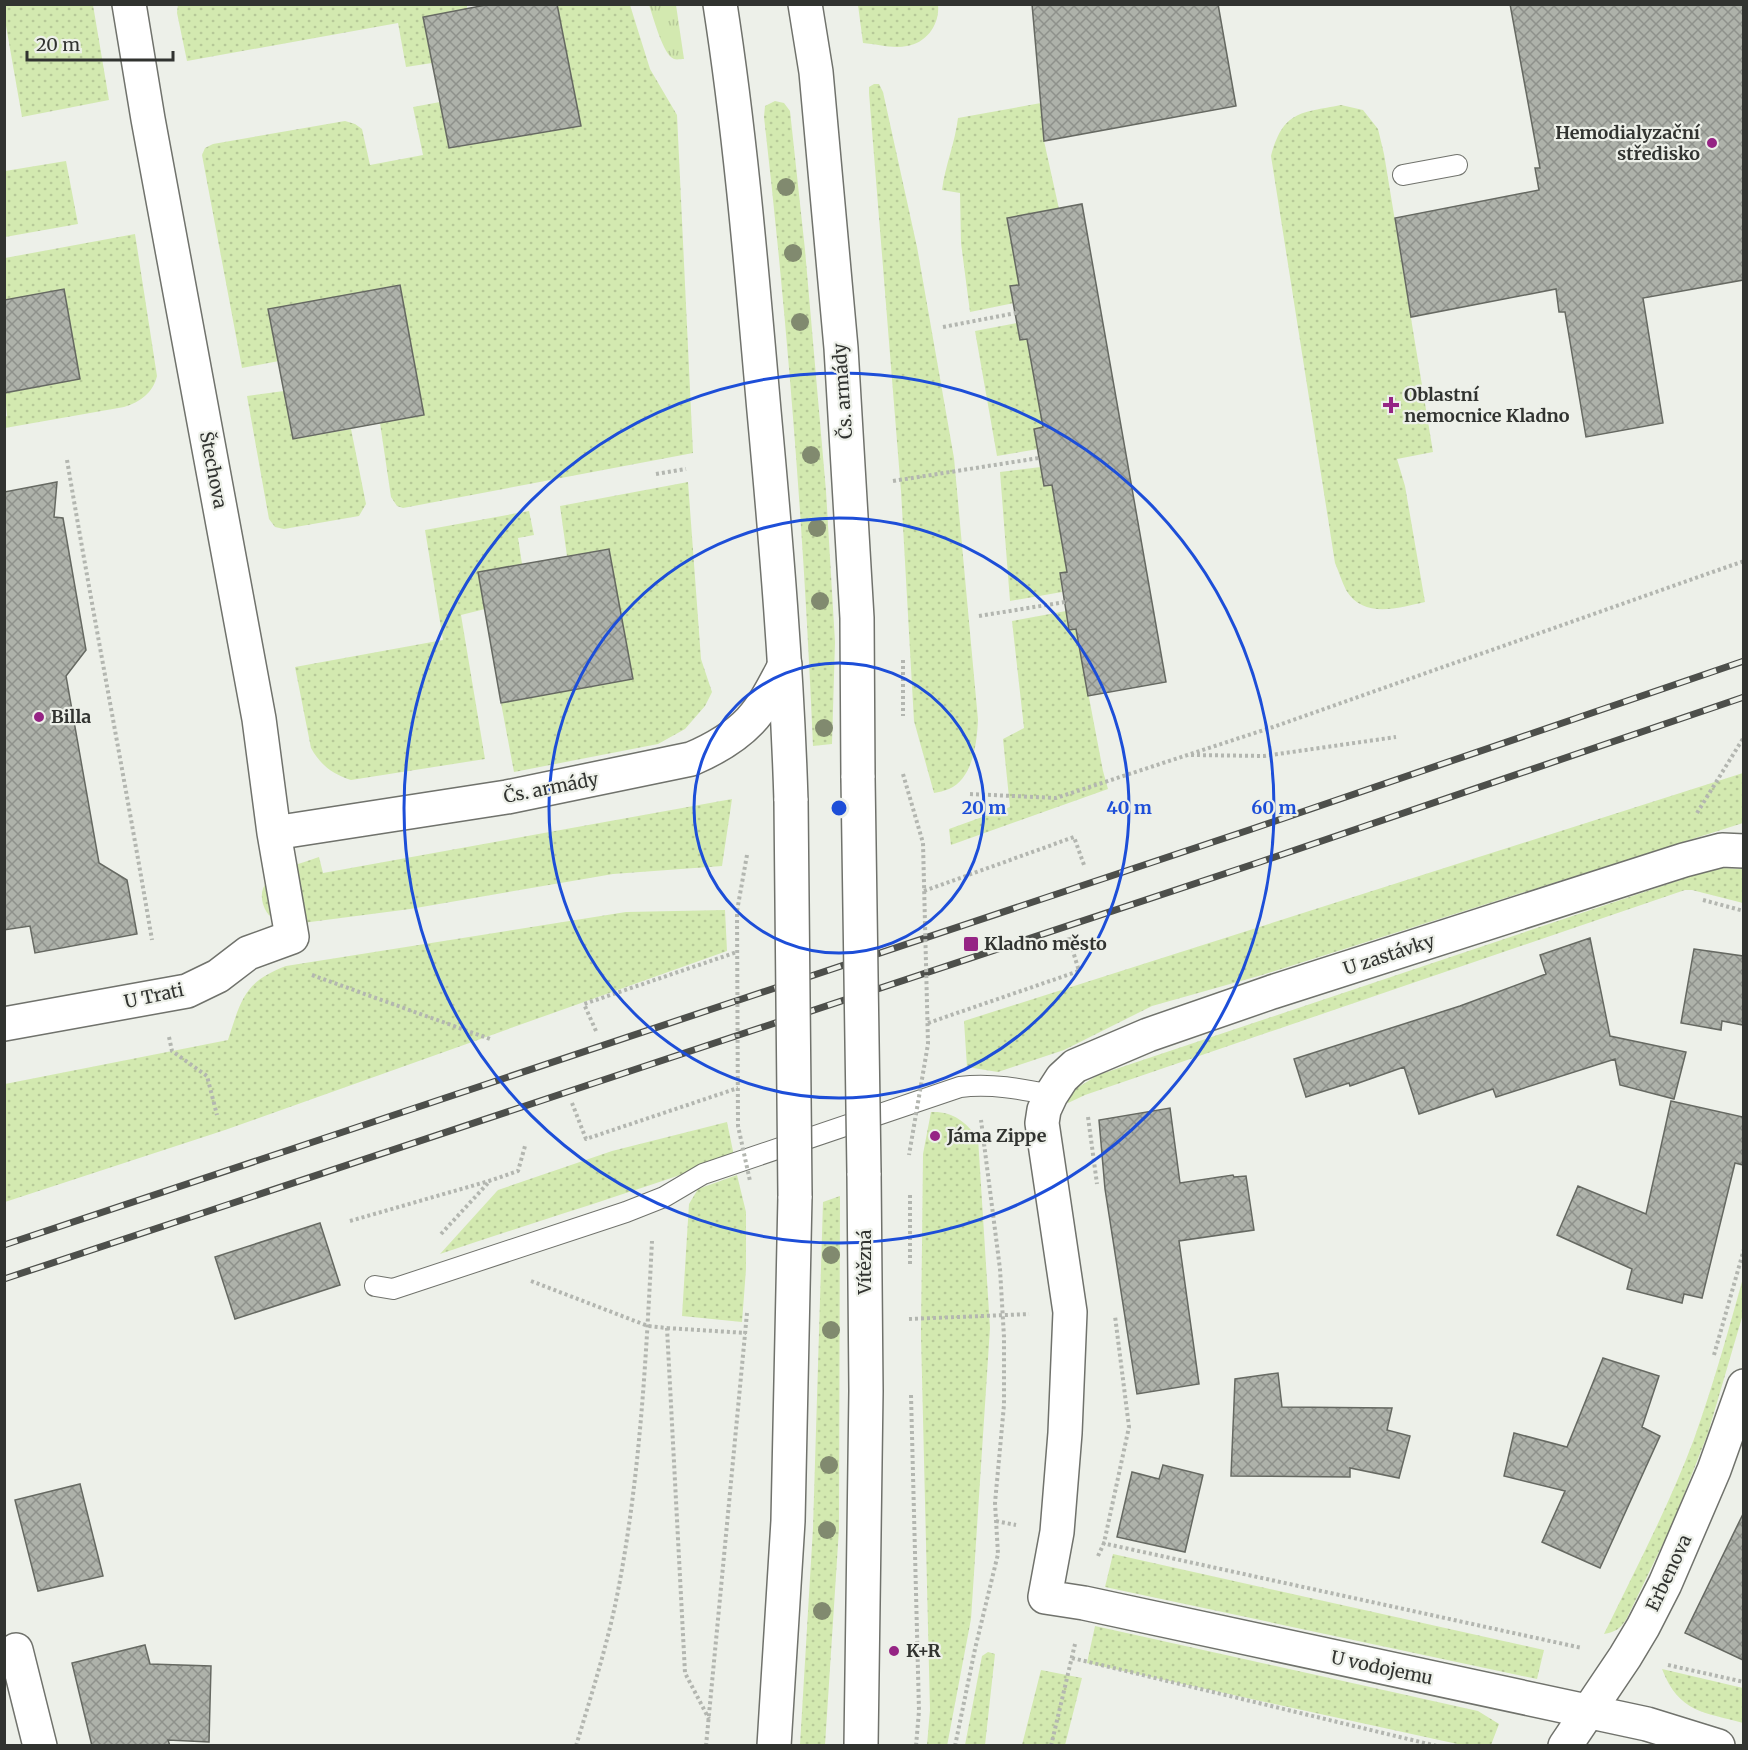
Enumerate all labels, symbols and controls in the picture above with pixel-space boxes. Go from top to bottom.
scale bar [27,24,172,62]
text: 20 m [36,33,80,56]
place label: Hemodialyzační středisko [1555,121,1701,165]
marker: Hemodialyzační středisko [1705,136,1719,150]
street label: Čs. armády [828,342,857,440]
place label: Oblastní nemocnice Kladno [1404,383,1570,427]
marker: Oblastní nemocnice Kladno [1382,396,1400,414]
street label: Štechova [195,430,232,511]
place label: Billa [51,705,91,728]
marker: Billa [32,710,46,724]
street label: Čs. armády [502,767,601,808]
text: 20 m [962,796,1006,819]
text: 40 m [1106,796,1152,819]
text: 60 m [1251,796,1297,819]
centre of rings [829,798,849,818]
street label: U zastávky [1340,929,1438,980]
place label: Kladno město [984,932,1107,955]
marker: Kladno město [962,935,980,953]
street label: U Trati [122,978,186,1013]
place label: Jáma Zippe [946,1124,1047,1147]
marker: Jáma Zippe [928,1129,942,1143]
street label: Vítězná [853,1229,876,1295]
street label: Erbenova [1641,1530,1696,1615]
place label: K+R [906,1639,941,1662]
marker: K+R [887,1644,901,1658]
street label: U vodojemu [1329,1645,1435,1690]

